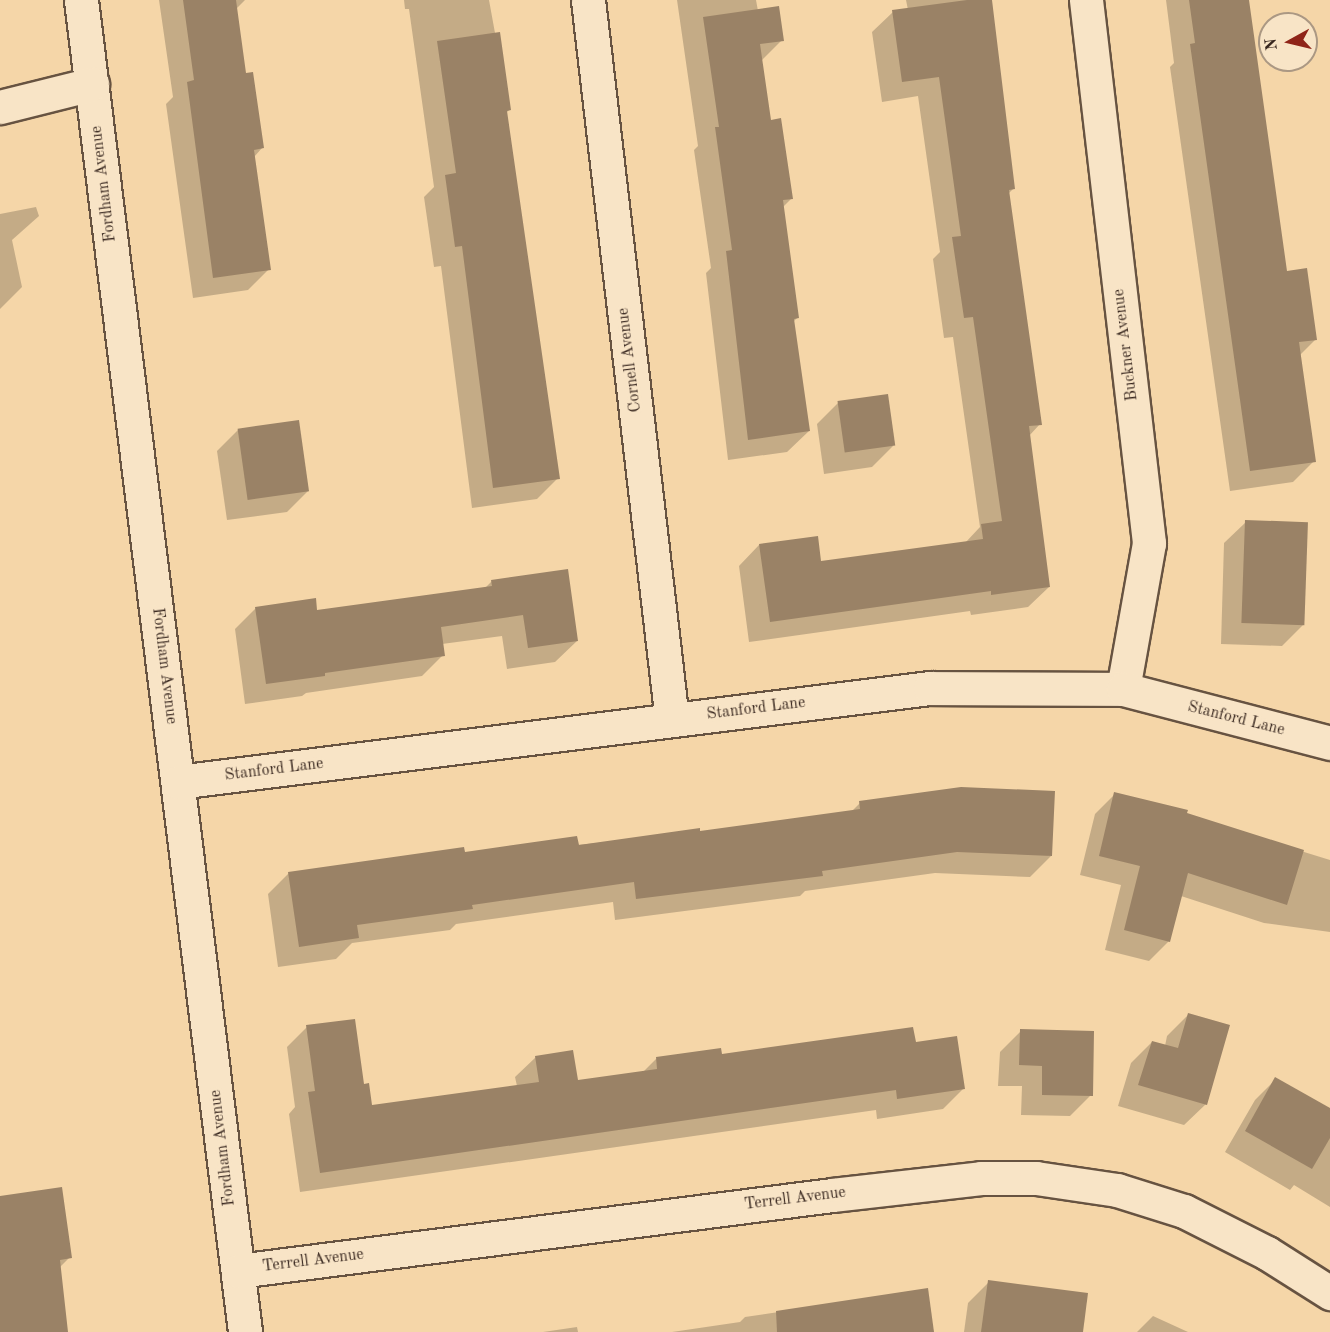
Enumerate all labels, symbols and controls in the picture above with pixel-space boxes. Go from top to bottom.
north arrow [1258,12,1318,72]
text: N [1263,37,1281,51]
street label: Fordham Avenue [87,125,121,243]
street label: Buckner Avenue [1110,288,1142,402]
street label: Cornell Avenue [614,307,646,413]
street label: Fordham Avenue [147,607,181,725]
street label: Stanford Lane [706,693,806,725]
street label: Stanford Lane [1186,698,1286,740]
street label: Stanford Lane [224,754,324,786]
street label: Fordham Avenue [206,1089,240,1207]
street label: Terrell Avenue [743,1183,847,1215]
street label: Terrell Avenue [261,1245,365,1277]

